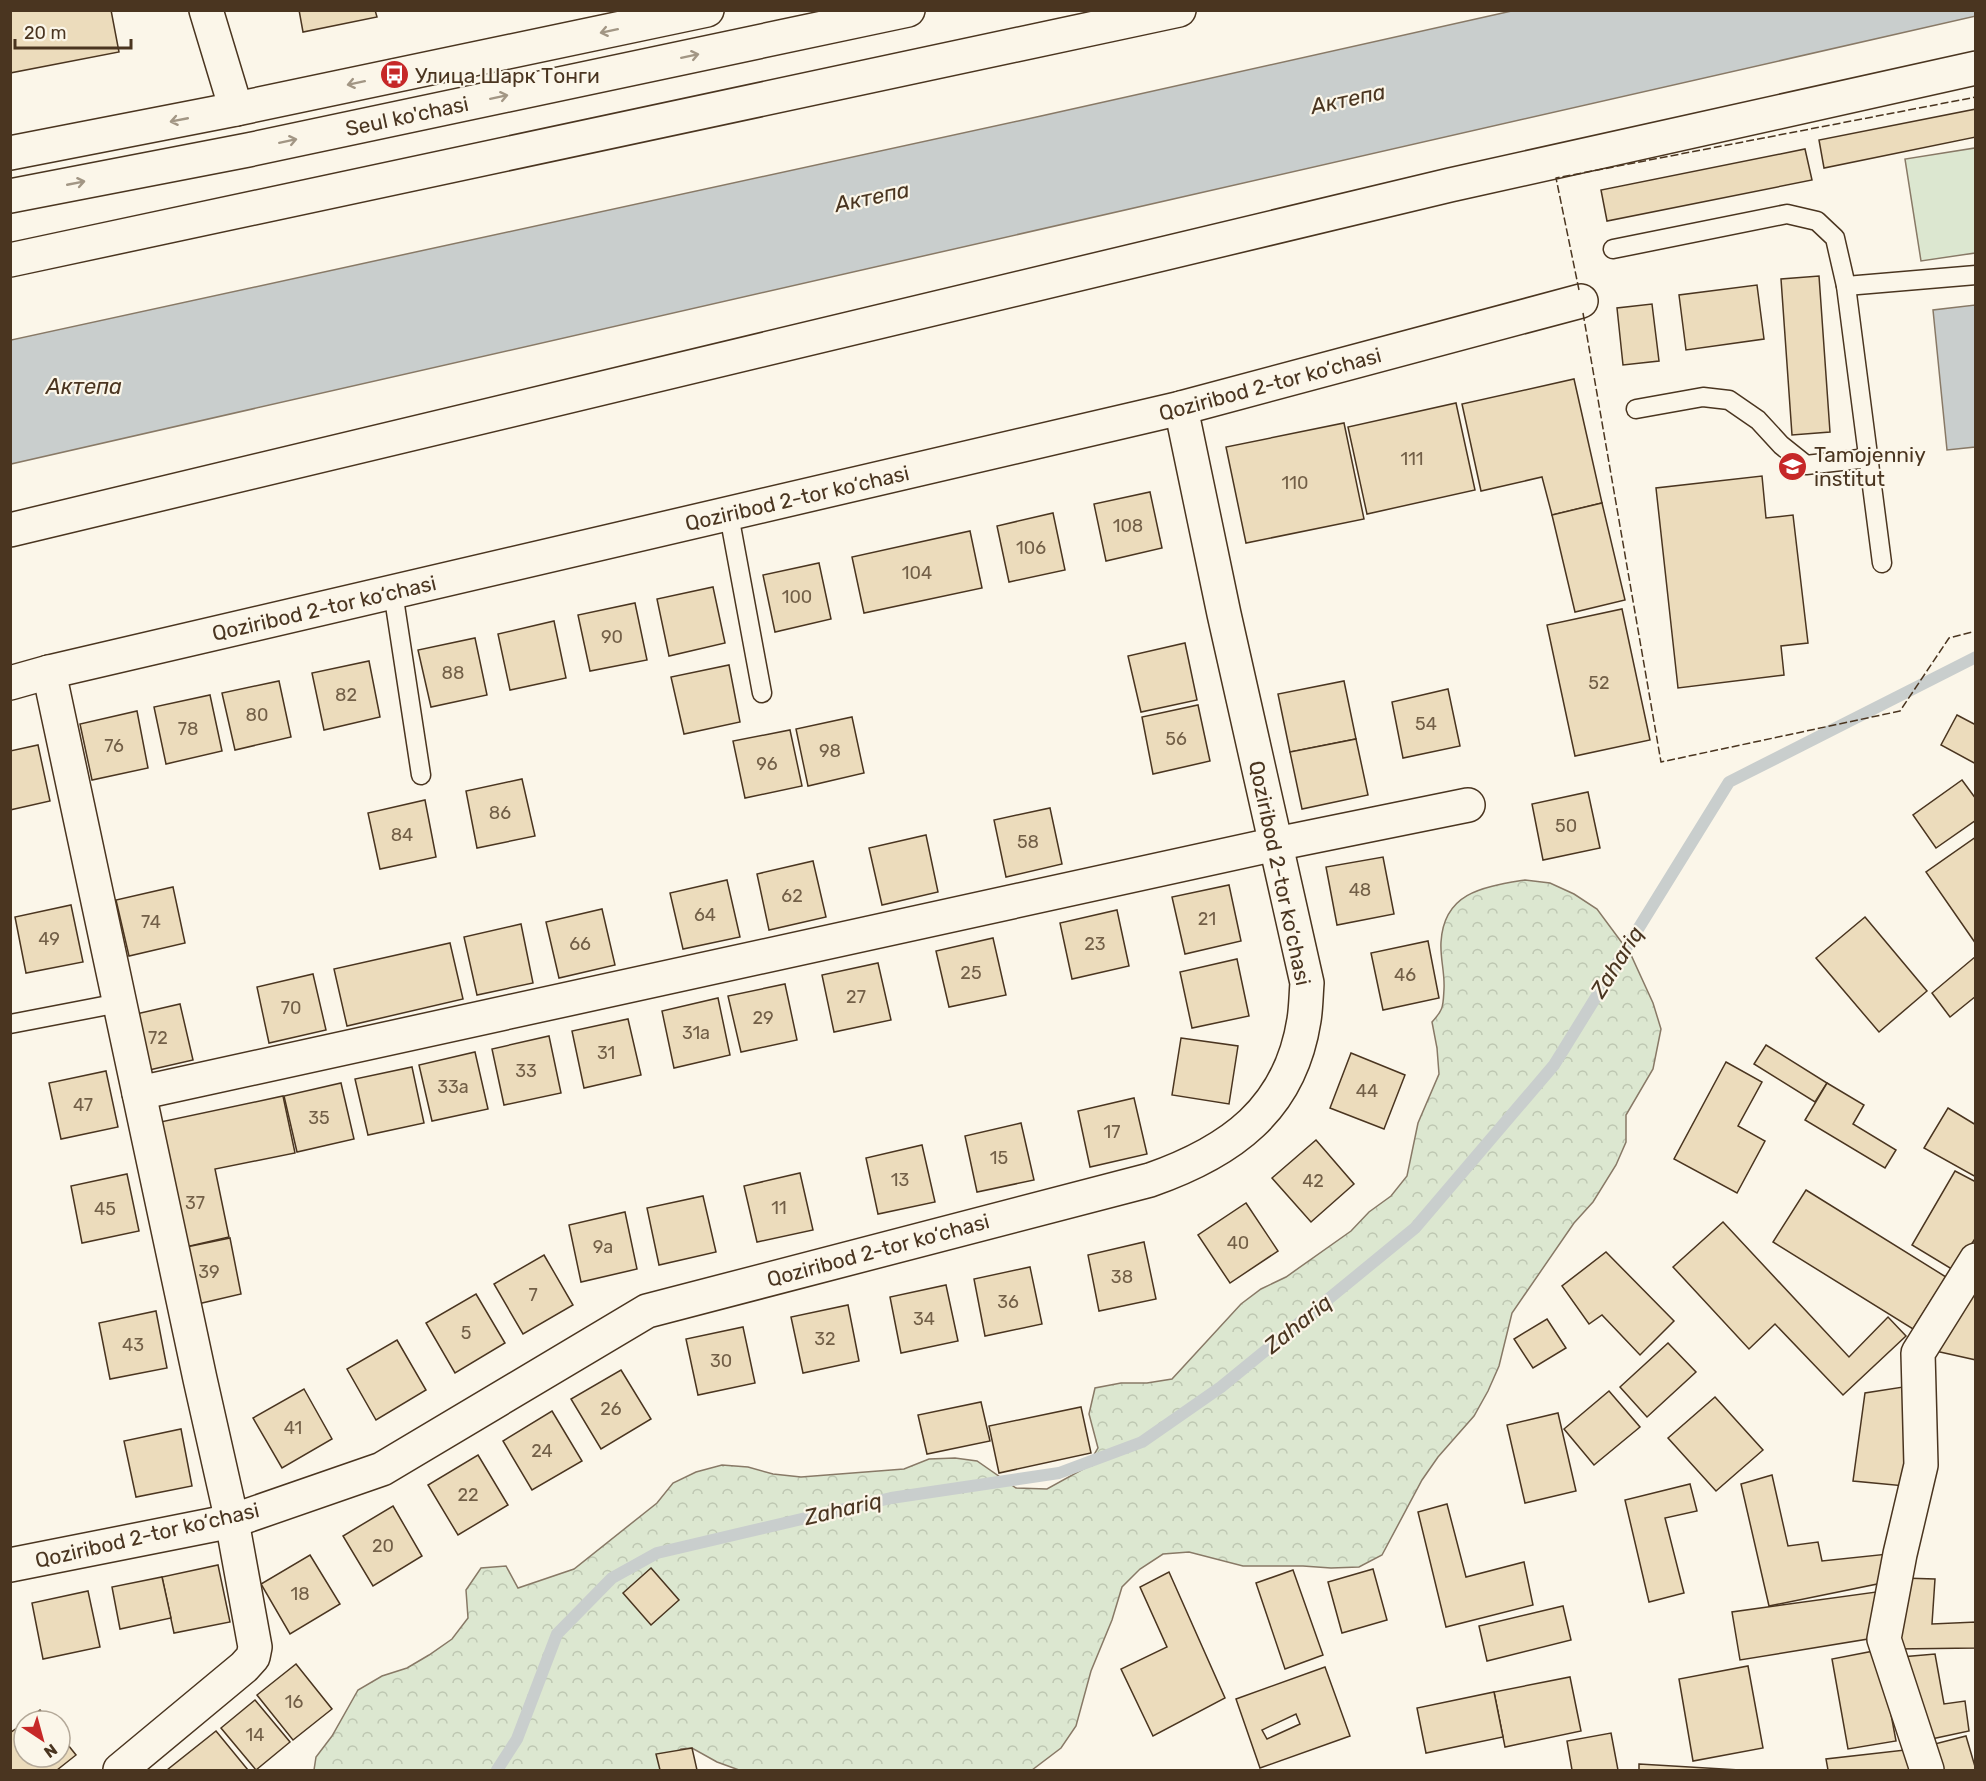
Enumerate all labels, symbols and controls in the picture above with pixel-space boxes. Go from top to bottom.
scale bar [15,12,130,50]
text: 20 m [24,22,66,44]
one-way arrow [599,26,619,37]
one-way arrow [680,50,699,62]
bus stop icon: Улица Шарк Тонги [378,59,410,91]
place label: Улица Шарк Тонги [415,63,600,88]
one-way arrow [347,78,366,89]
water label: Актепа [1307,78,1388,120]
street label: Seul ko'chasi [343,91,471,141]
one-way arrow [489,91,509,102]
one-way arrow [169,115,189,126]
one-way arrow [278,135,297,146]
water label: Актепа [831,176,912,218]
one-way arrow [66,177,85,189]
street label: Qoziribod 2-tor ko‘chasi [1156,342,1384,426]
water label: Актепа [45,373,122,400]
place label: Tamojenniy institut [1814,442,1926,491]
house number: 111 [1400,448,1424,470]
school or university icon: Tamojenniy institut [1777,450,1809,482]
street label: Qoziribod 2-tor ko‘chasi [682,460,912,536]
house number: 110 [1282,472,1308,494]
house number: 108 [1113,515,1143,537]
house number: 106 [1016,537,1046,559]
house number: 104 [902,562,932,584]
street label: Qoziribod 2-tor ko‘chasi [209,570,439,646]
house number: 100 [782,586,812,608]
house number: 90 [601,626,623,648]
house number: 88 [442,662,464,684]
house number: 52 [1588,672,1610,694]
house number: 82 [335,684,357,706]
house number: 80 [246,704,268,726]
house number: 54 [1415,713,1437,735]
house number: 78 [178,718,198,740]
house number: 56 [1165,728,1187,750]
house number: 76 [104,735,124,757]
house number: 98 [819,740,841,762]
house number: 96 [756,753,778,775]
street label: Qoziribod 2-tor ko‘chasi [1244,758,1316,988]
house number: 86 [489,802,511,824]
house number: 50 [1555,815,1577,837]
house number: 84 [391,824,413,846]
house number: 58 [1017,831,1039,853]
house number: 48 [1349,879,1371,901]
house number: 62 [781,885,803,907]
house number: 64 [694,904,716,926]
house number: 21 [1198,908,1216,930]
house number: 74 [141,911,161,933]
water label: Zahariq [1584,921,1649,1004]
house number: 49 [38,928,60,950]
house number: 66 [569,933,591,955]
house number: 23 [1084,933,1106,955]
house number: 25 [960,962,982,984]
house number: 46 [1394,964,1416,986]
house number: 27 [846,986,866,1008]
house number: 70 [281,997,301,1019]
house number: 29 [752,1007,774,1029]
house number: 31а [682,1022,710,1044]
house number: 72 [148,1027,168,1049]
house number: 31 [597,1042,615,1064]
house number: 33 [515,1060,537,1082]
house number: 33а [437,1076,469,1098]
house number: 44 [1356,1080,1378,1102]
house number: 47 [73,1094,93,1116]
house number: 35 [308,1107,330,1129]
house number: 17 [1104,1121,1120,1143]
house number: 15 [990,1147,1008,1169]
house number: 13 [891,1169,909,1191]
house number: 42 [1302,1170,1324,1192]
house number: 37 [185,1192,205,1214]
house number: 11 [771,1197,787,1219]
house number: 45 [94,1198,116,1220]
street label: Qoziribod 2-tor ko‘chasi [764,1208,992,1292]
house number: 40 [1227,1232,1249,1254]
house number: 9а [593,1236,613,1258]
house number: 39 [198,1261,220,1283]
house number: 38 [1111,1266,1133,1288]
house number: 7 [528,1284,538,1306]
water label: Zahariq [1258,1289,1337,1360]
house number: 36 [997,1291,1019,1313]
house number: 34 [913,1308,935,1330]
house number: 5 [461,1322,471,1344]
house number: 32 [814,1328,836,1350]
house number: 43 [122,1334,144,1356]
house number: 30 [710,1350,732,1372]
house number: 26 [600,1398,622,1420]
house number: 41 [284,1417,302,1439]
house number: 24 [531,1440,553,1462]
house number: 22 [457,1484,479,1506]
water label: Zahariq [800,1487,885,1531]
street label: Qoziribod 2-tor ko‘chasi [32,1497,262,1573]
house number: 20 [372,1535,394,1557]
house number: 18 [290,1583,310,1605]
house number: 16 [285,1691,303,1713]
north arrow [12,1709,72,1769]
house number: 14 [246,1724,264,1746]
text: N [40,1740,61,1762]

